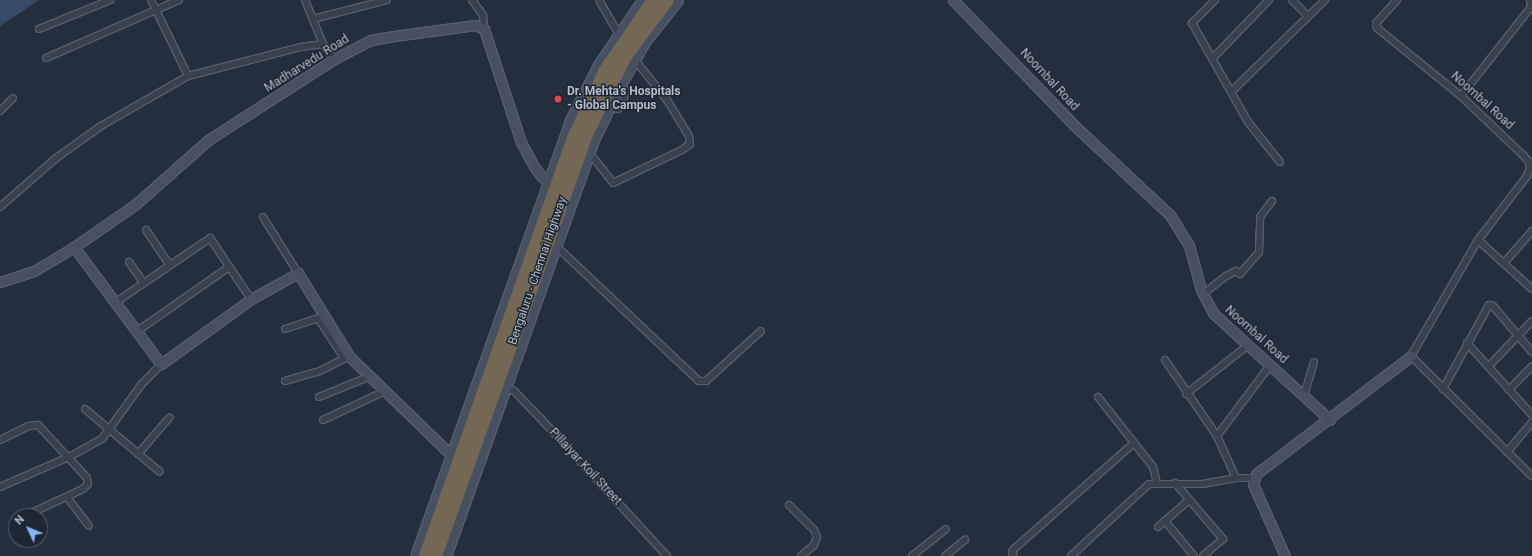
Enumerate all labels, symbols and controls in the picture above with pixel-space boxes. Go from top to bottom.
street label: Madharvedu Road [262,32,352,96]
street label: Noombal Road [1017,46,1081,114]
street label: Noombal Road [1448,69,1516,133]
place label: Dr. Mehta's Hospitals - Global Campus [567,85,680,113]
marker: Dr. Mehta's Hospitals - Global Campus [552,93,564,105]
street label: Bengaluru - Chennai Highway [506,195,570,347]
street label: Noombal Road [1222,303,1290,367]
street label: Pillaiyar Koil Street [546,426,624,508]
north arrow [8,508,48,548]
text: N [12,513,27,527]

